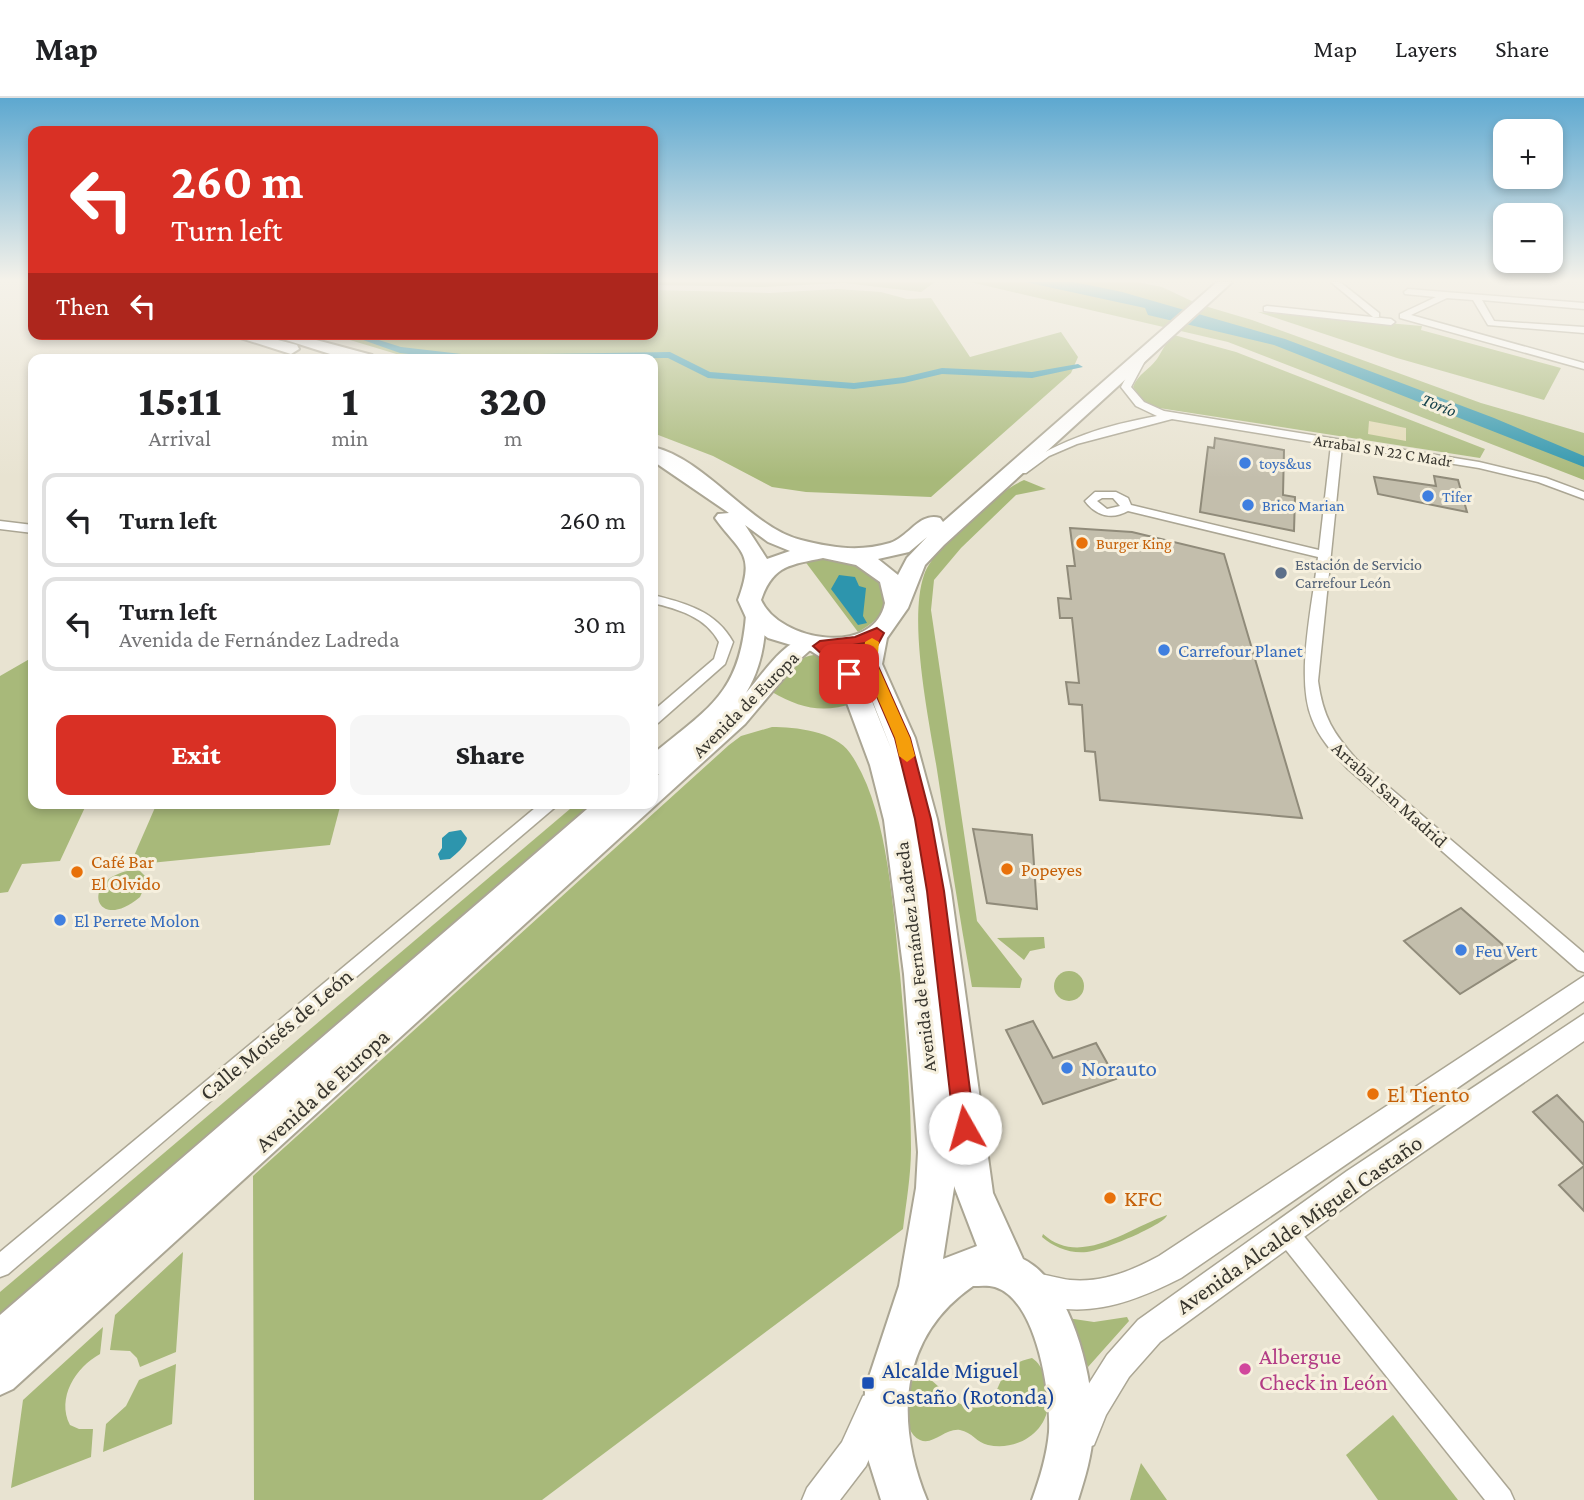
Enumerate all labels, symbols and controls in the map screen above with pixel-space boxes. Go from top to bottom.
text: Map [35,30,98,67]
text: Map [1313,35,1357,62]
text: Layers [1395,35,1457,62]
text: Share [1495,35,1549,62]
map controls [1493,119,1563,273]
button: + [1493,119,1563,189]
icon: left [56,154,147,245]
text: 260 m [171,154,303,209]
button: − [1493,203,1563,273]
text: Turn left [171,212,282,248]
icon: left [124,287,162,325]
text: Then [56,292,110,321]
text: 15:11 [138,377,221,424]
text: 1 [342,377,358,424]
text: 320 [479,377,547,424]
water label: Torío [1419,389,1460,421]
text: Arrival [149,425,211,451]
text: min [332,425,368,451]
text: m [504,425,522,451]
street label: Arrabal S N 22 C Madr [1313,431,1454,470]
marker: toys&us [1237,455,1253,471]
place label: toys&us [1259,455,1312,473]
marker: Tifer [1420,488,1436,504]
place label: Tifer [1442,488,1473,505]
marker: Brico Marian [1240,497,1256,513]
place label: Brico Marian [1262,497,1345,514]
icon: left [60,501,98,539]
text: Turn left [119,506,217,535]
text: 260 m [560,506,626,535]
marker: Burger King [1074,535,1090,551]
place label: Burger King [1096,535,1172,553]
place label: Estación de Servicio Carrefour León [1295,556,1422,591]
marker: Estación de Servicio Carrefour León [1273,565,1289,581]
text: Turn left [119,597,217,626]
icon: left [60,605,98,643]
text: 30 m [573,610,626,639]
text: Avenida de Fernández Ladreda [119,626,400,652]
place label: Carrefour Planet [1178,640,1304,661]
marker: Carrefour Planet [1156,642,1172,658]
pin [819,644,879,704]
street label: Avenida de Europa [688,647,803,762]
icon: arrive [830,655,868,693]
button: Exit [56,715,336,795]
button: Share [350,715,630,795]
street label: Arrabal San Madrid [1328,737,1452,852]
street label: Avenida de Fernández Ladreda [891,840,940,1073]
place label: Café Bar El Olvido [91,851,161,894]
place label: Popeyes [1021,859,1082,880]
marker: Popeyes [999,861,1015,877]
marker: Café Bar El Olvido [69,864,85,880]
place label: El Perrete Molon [74,910,200,931]
marker: El Perrete Molon [52,912,68,928]
place label: Feu Vert [1475,940,1538,961]
marker: Feu Vert [1453,942,1469,958]
street label: Calle Moisés de León [194,962,358,1106]
street label: Avenida de Europa [250,1023,395,1157]
place label: Norauto [1081,1055,1157,1081]
marker: Norauto [1059,1060,1075,1076]
place label: El Tiento [1387,1081,1470,1107]
marker: El Tiento [1365,1086,1381,1102]
position arrow [928,1091,1002,1165]
street label: Avenida Alcalde Miguel Castaño [1171,1129,1427,1319]
place label: KFC [1124,1185,1162,1211]
marker: KFC [1102,1190,1118,1206]
place label: Albergue Check in León [1259,1343,1388,1395]
place label: Alcalde Miguel Castaño (Rotonda) [882,1357,1055,1410]
marker: Albergue Check in León [1237,1361,1253,1377]
marker: Alcalde Miguel Castaño (Rotonda) [860,1375,876,1391]

